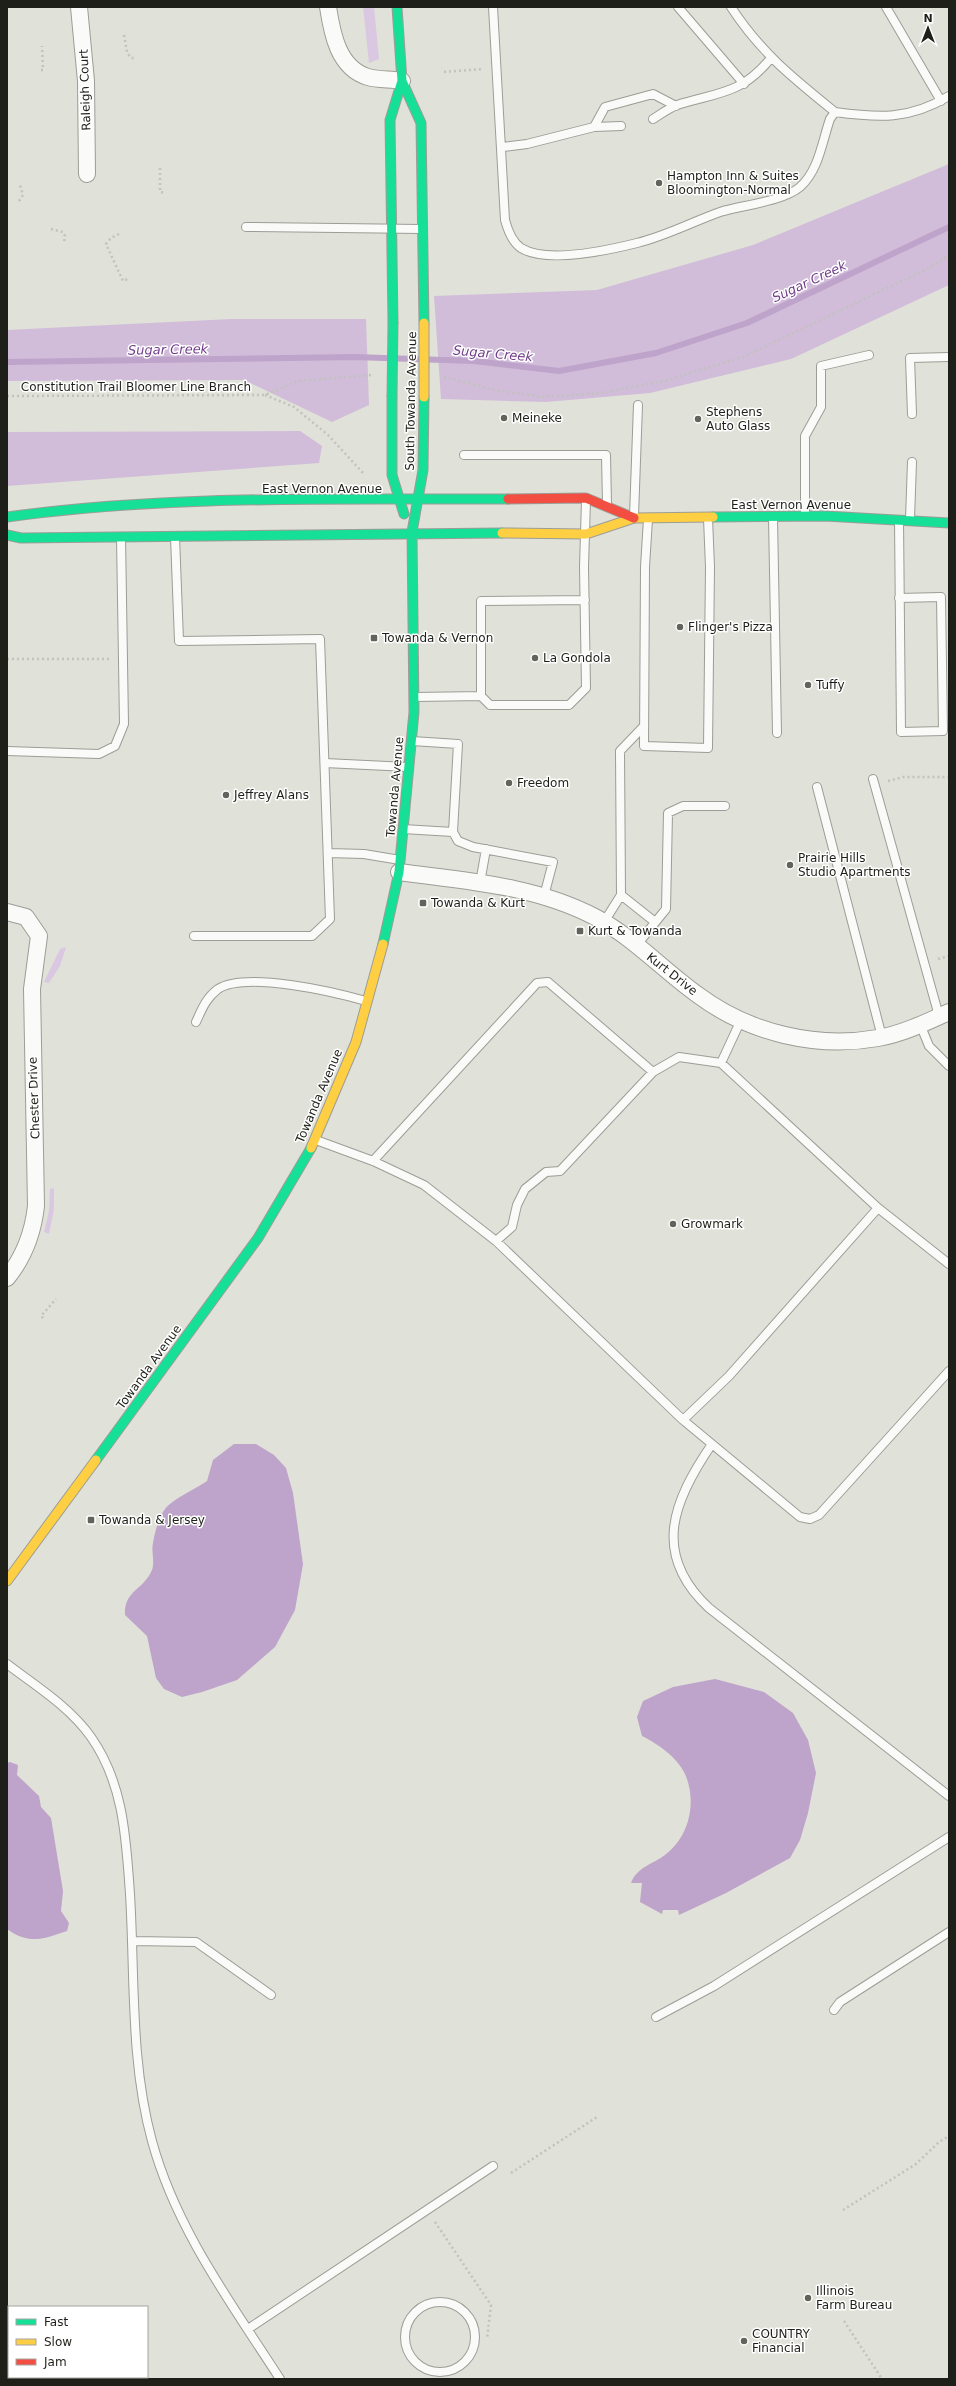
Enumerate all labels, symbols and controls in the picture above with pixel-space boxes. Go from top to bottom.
north arrow [908,8,948,48]
text: N [923,12,933,25]
street label: Raleigh Court [77,49,93,131]
place label: Hampton Inn & Suites Bloomington-Normal [667,169,799,197]
marker: Hampton Inn & Suites Bloomington-Normal [654,178,664,188]
water label: Sugar Creek [770,258,849,305]
street label: South Towanda Avenue [403,331,419,471]
water label: Sugar Creek [128,341,209,358]
water label: Sugar Creek [452,343,534,365]
street label: Constitution Trail Bloomer Line Branch [21,380,251,394]
place label: Stephens Auto Glass [706,405,770,433]
place label: Meineke [512,411,562,425]
marker: Meineke [499,413,509,423]
marker: Stephens Auto Glass [693,414,703,424]
street label: East Vernon Avenue [262,482,382,496]
street label: East Vernon Avenue [731,498,851,512]
place label: Flinger's Pizza [688,620,773,634]
marker: Flinger's Pizza [675,622,685,632]
place label: Towanda & Vernon [381,631,493,645]
marker: Towanda & Vernon [369,633,379,643]
place label: La Gondola [543,651,611,665]
marker: La Gondola [530,653,540,663]
place label: Tuffy [815,678,844,692]
marker: Tuffy [803,680,813,690]
street label: Towanda Avenue [384,736,406,839]
place label: Freedom [517,776,569,790]
marker: Freedom [504,778,514,788]
place label: Jeffrey Alans [233,788,309,802]
marker: Jeffrey Alans [221,790,231,800]
place label: Prairie Hills Studio Apartments [798,851,911,879]
marker: Prairie Hills Studio Apartments [785,860,795,870]
place label: Towanda & Kurt [430,896,525,910]
marker: Towanda & Kurt [418,898,428,908]
place label: Kurt & Towanda [588,924,682,938]
marker: Kurt & Towanda [575,926,585,936]
street label: Kurt Drive [644,950,700,998]
street label: Towanda Avenue [292,1047,345,1146]
street label: Chester Drive [26,1057,42,1139]
place label: Growmark [681,1217,743,1231]
marker: Growmark [668,1219,678,1229]
street label: Towanda Avenue [113,1322,184,1413]
place label: Towanda & Jersey [98,1513,205,1527]
marker: Towanda & Jersey [86,1515,96,1525]
place label: Illinois Farm Bureau [816,2284,892,2312]
marker: Illinois Farm Bureau [803,2293,813,2303]
legend [8,2306,148,2378]
text: Fast [44,2315,68,2329]
place label: COUNTRY Financial [752,2327,810,2355]
text: Slow [44,2335,72,2349]
marker: COUNTRY Financial [739,2336,749,2346]
text: Jam [43,2355,67,2369]

